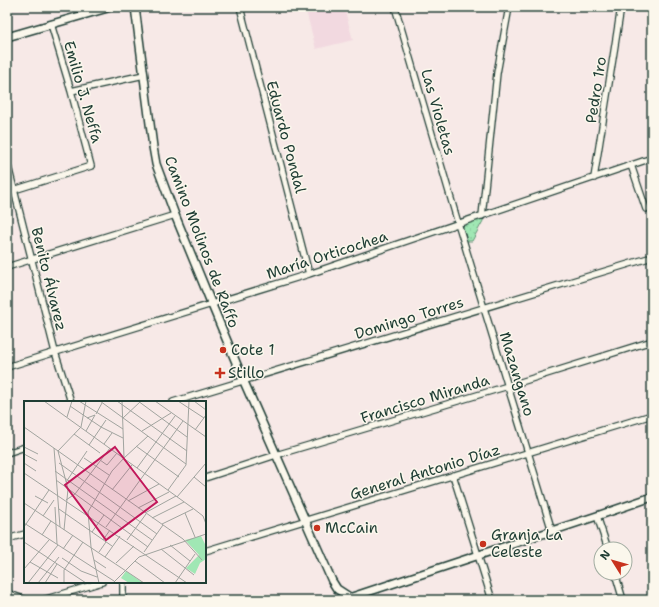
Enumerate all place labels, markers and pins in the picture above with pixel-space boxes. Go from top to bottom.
place label: Cote 1 [231,340,275,360]
marker: Cote 1 [218,345,228,355]
place label: Stillo [228,363,264,383]
marker: Stillo [215,368,225,378]
place label: McCain [325,518,378,538]
marker: McCain [312,523,322,533]
place label: Granja La Celeste [491,525,563,562]
marker: Granja La Celeste [478,539,488,549]

